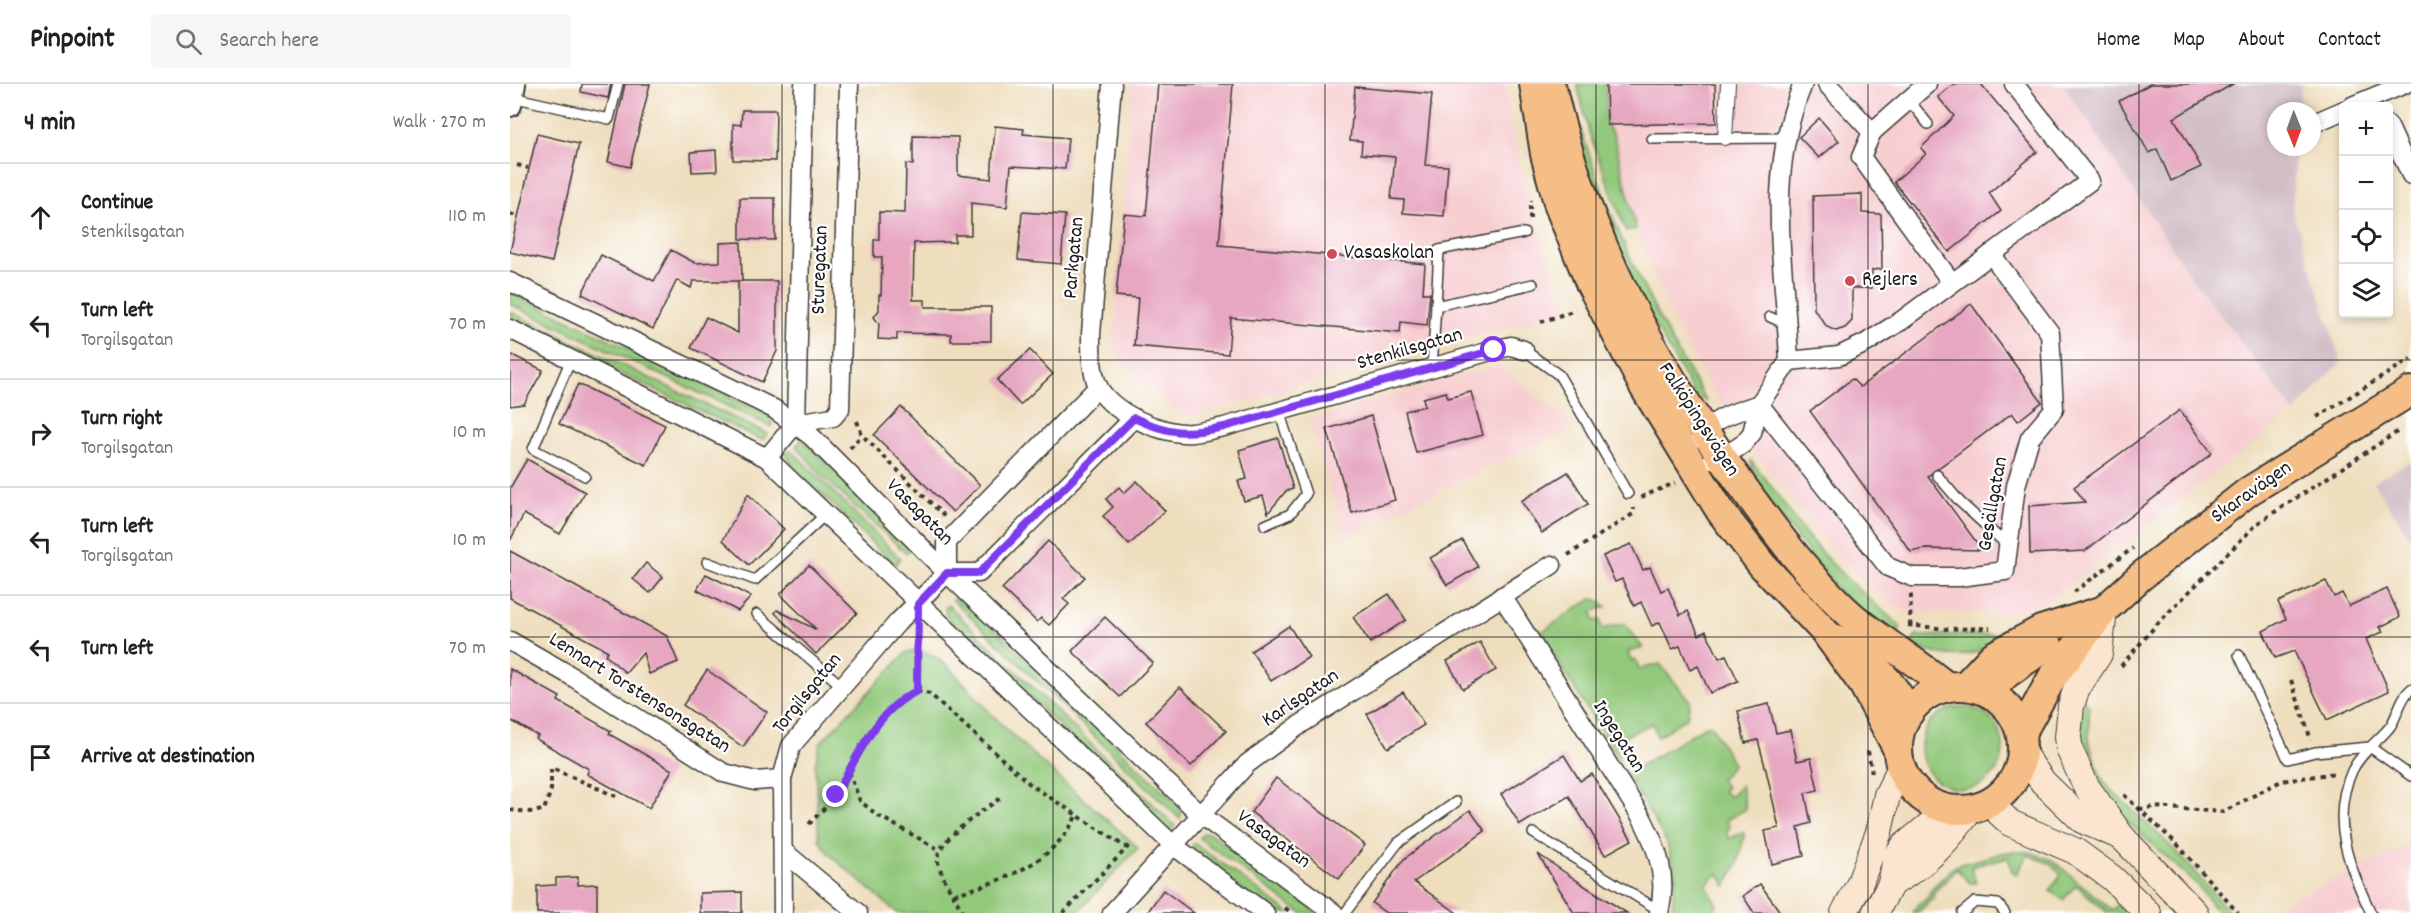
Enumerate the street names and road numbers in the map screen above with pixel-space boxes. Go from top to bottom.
street label: Parkgatan [1056,216,1094,300]
street label: Sturegatan [804,225,838,315]
street label: Stenkilsgatan [1354,321,1466,379]
street label: Falköpingsvägen [1650,357,1746,483]
street label: Gesällgatan [1971,454,2017,554]
street label: Skaravägen [2205,454,2299,532]
street label: Vasagatan [878,472,960,554]
street label: Lennart Torstensonsgatan [542,626,736,762]
street label: Torgilsgatan [766,647,850,741]
street label: Karlsgatan [1256,662,1346,736]
street label: Ingegatan [1584,695,1652,779]
street label: Vasagatan [1230,803,1316,877]

